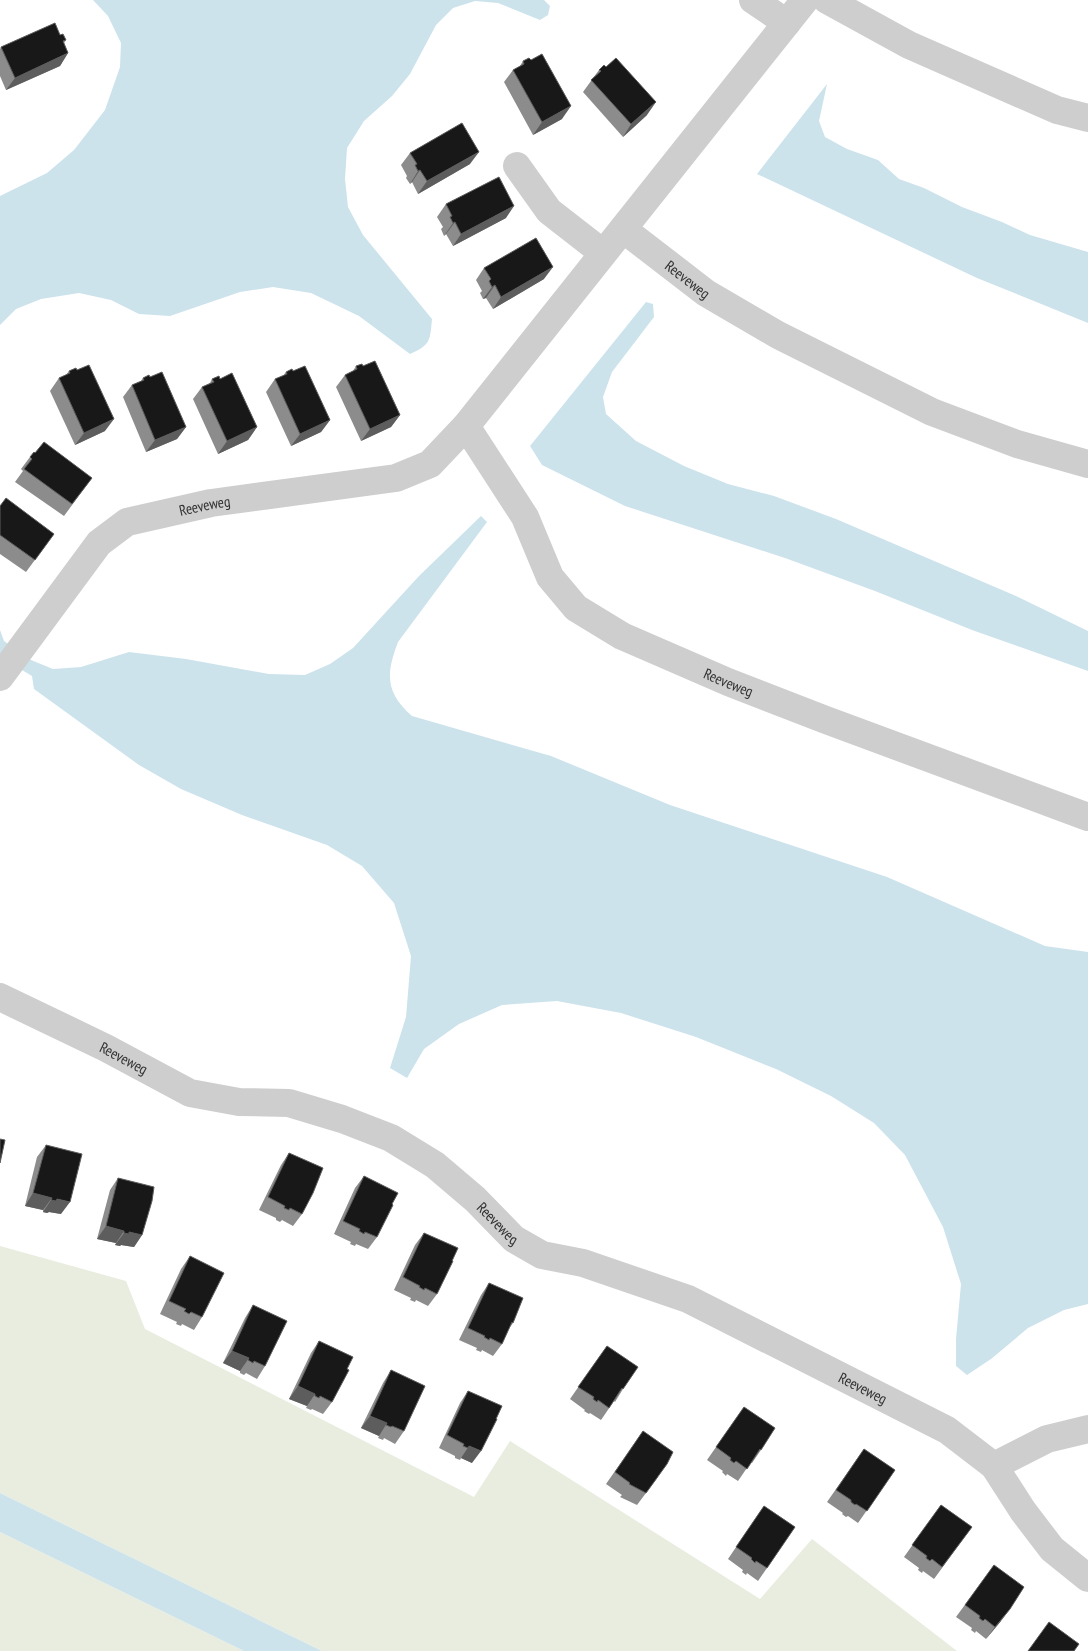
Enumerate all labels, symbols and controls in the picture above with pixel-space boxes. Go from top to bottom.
street label: Reeveweg [662,256,714,302]
street label: Reeveweg [177,491,231,519]
street label: Reeveweg [701,663,756,700]
street label: Reeveweg [97,1037,151,1078]
street label: Reeveweg [473,1198,522,1249]
street label: Reeveweg [836,1367,891,1408]

